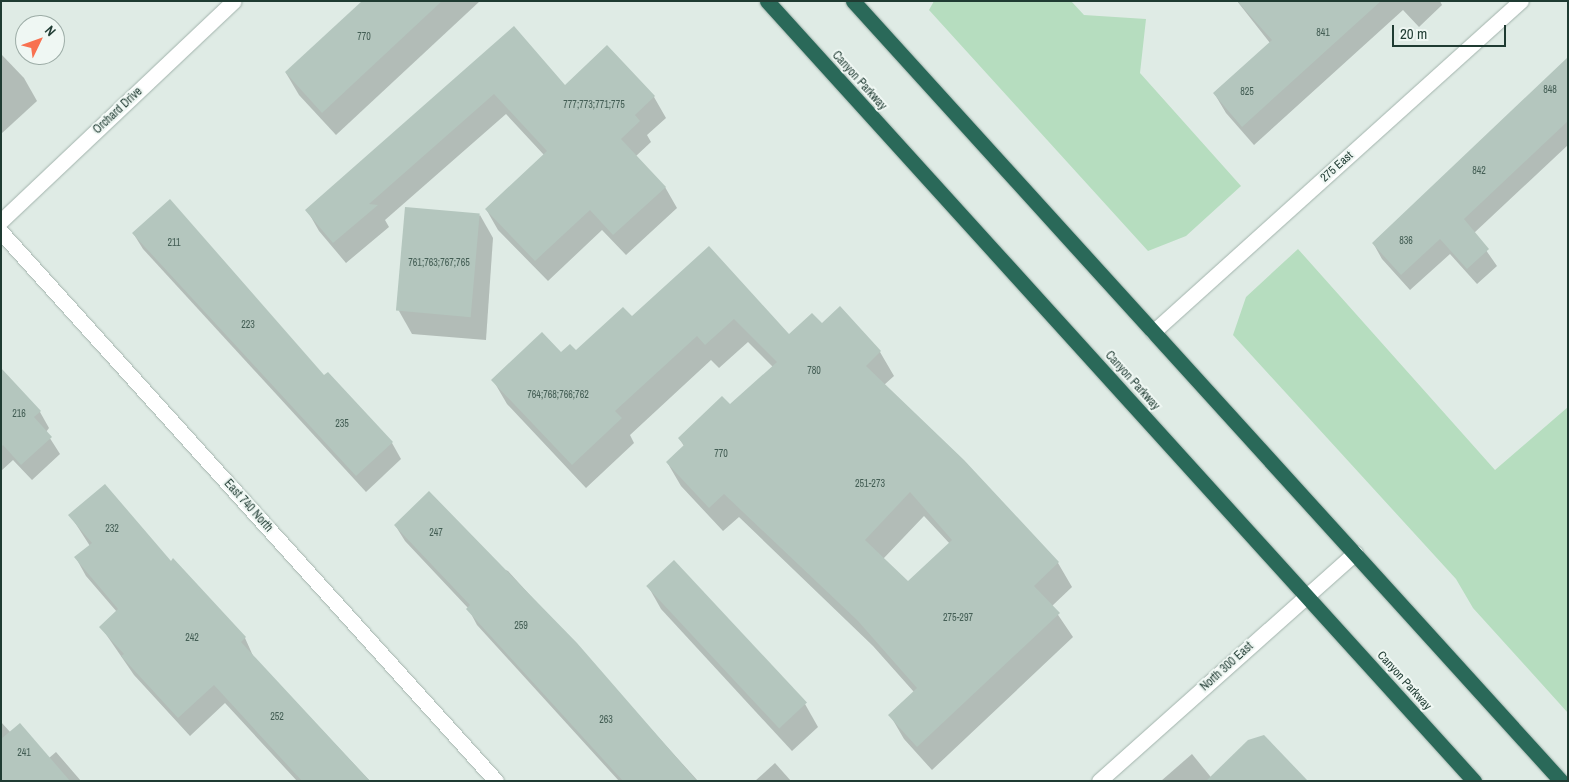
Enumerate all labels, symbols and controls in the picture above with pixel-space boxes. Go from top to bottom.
north arrow [15,15,65,65]
scale bar [1394,15,1508,47]
text: N [41,22,60,40]
text: 20 m [1400,23,1427,44]
house number: 841 [1316,27,1330,39]
house number: 770 [357,31,371,43]
street label: Canyon Parkway [829,49,889,113]
house number: 848 [1543,84,1557,96]
street label: Orchard Drive [90,85,146,137]
house number: 825 [1240,86,1254,98]
house number: 777;773;771;775 [563,99,625,111]
street label: 275 East [1318,149,1356,185]
house number: 842 [1472,165,1486,177]
house number: 836 [1399,235,1413,247]
house number: 211 [167,237,181,249]
house number: 761;763;767;765 [408,257,470,269]
house number: 223 [241,319,255,331]
street label: Canyon Parkway [1102,349,1162,413]
house number: 780 [807,365,821,377]
house number: 764;768;766;762 [527,389,589,401]
house number: 216 [12,408,26,420]
house number: 235 [335,418,349,430]
house number: 770 [714,448,728,460]
street label: East 740 North [221,477,275,535]
house number: 251-273 [855,478,885,490]
house number: 232 [105,523,119,535]
house number: 247 [429,527,443,539]
house number: 275-297 [943,612,973,624]
house number: 259 [514,620,528,632]
house number: 242 [185,632,199,644]
street label: North 300 East [1198,640,1256,694]
street label: Canyon Parkway [1374,649,1434,713]
house number: 252 [270,711,284,723]
house number: 263 [599,714,613,726]
house number: 241 [17,747,31,759]

